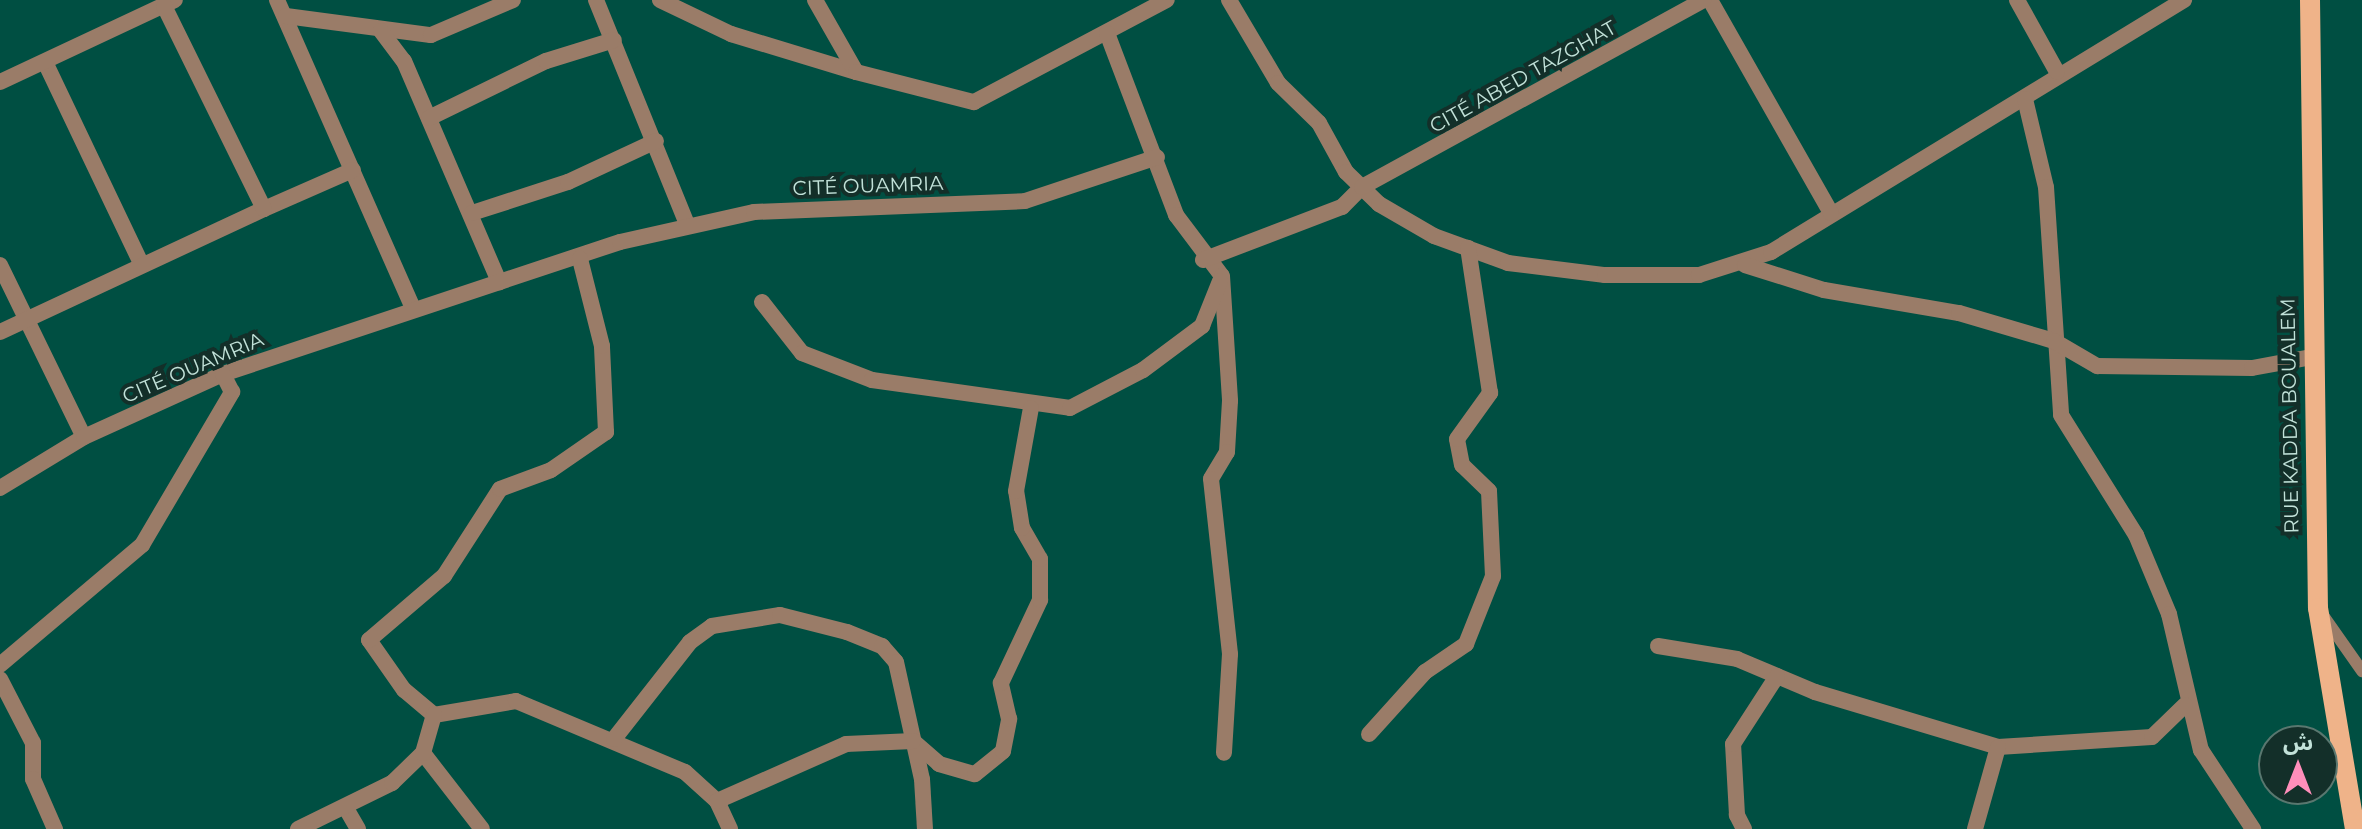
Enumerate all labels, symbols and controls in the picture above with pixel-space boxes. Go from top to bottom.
street label: CITÉ ABED TAZGHAT [1425,16,1621,138]
street label: CITÉ OUAMRIA [792,171,944,201]
street label: RUE KADDA BOUALEM [2276,298,2304,534]
street label: CITÉ OUAMRIA [119,327,267,409]
north arrow [2258,725,2338,805]
text: ش [2283,729,2313,756]

